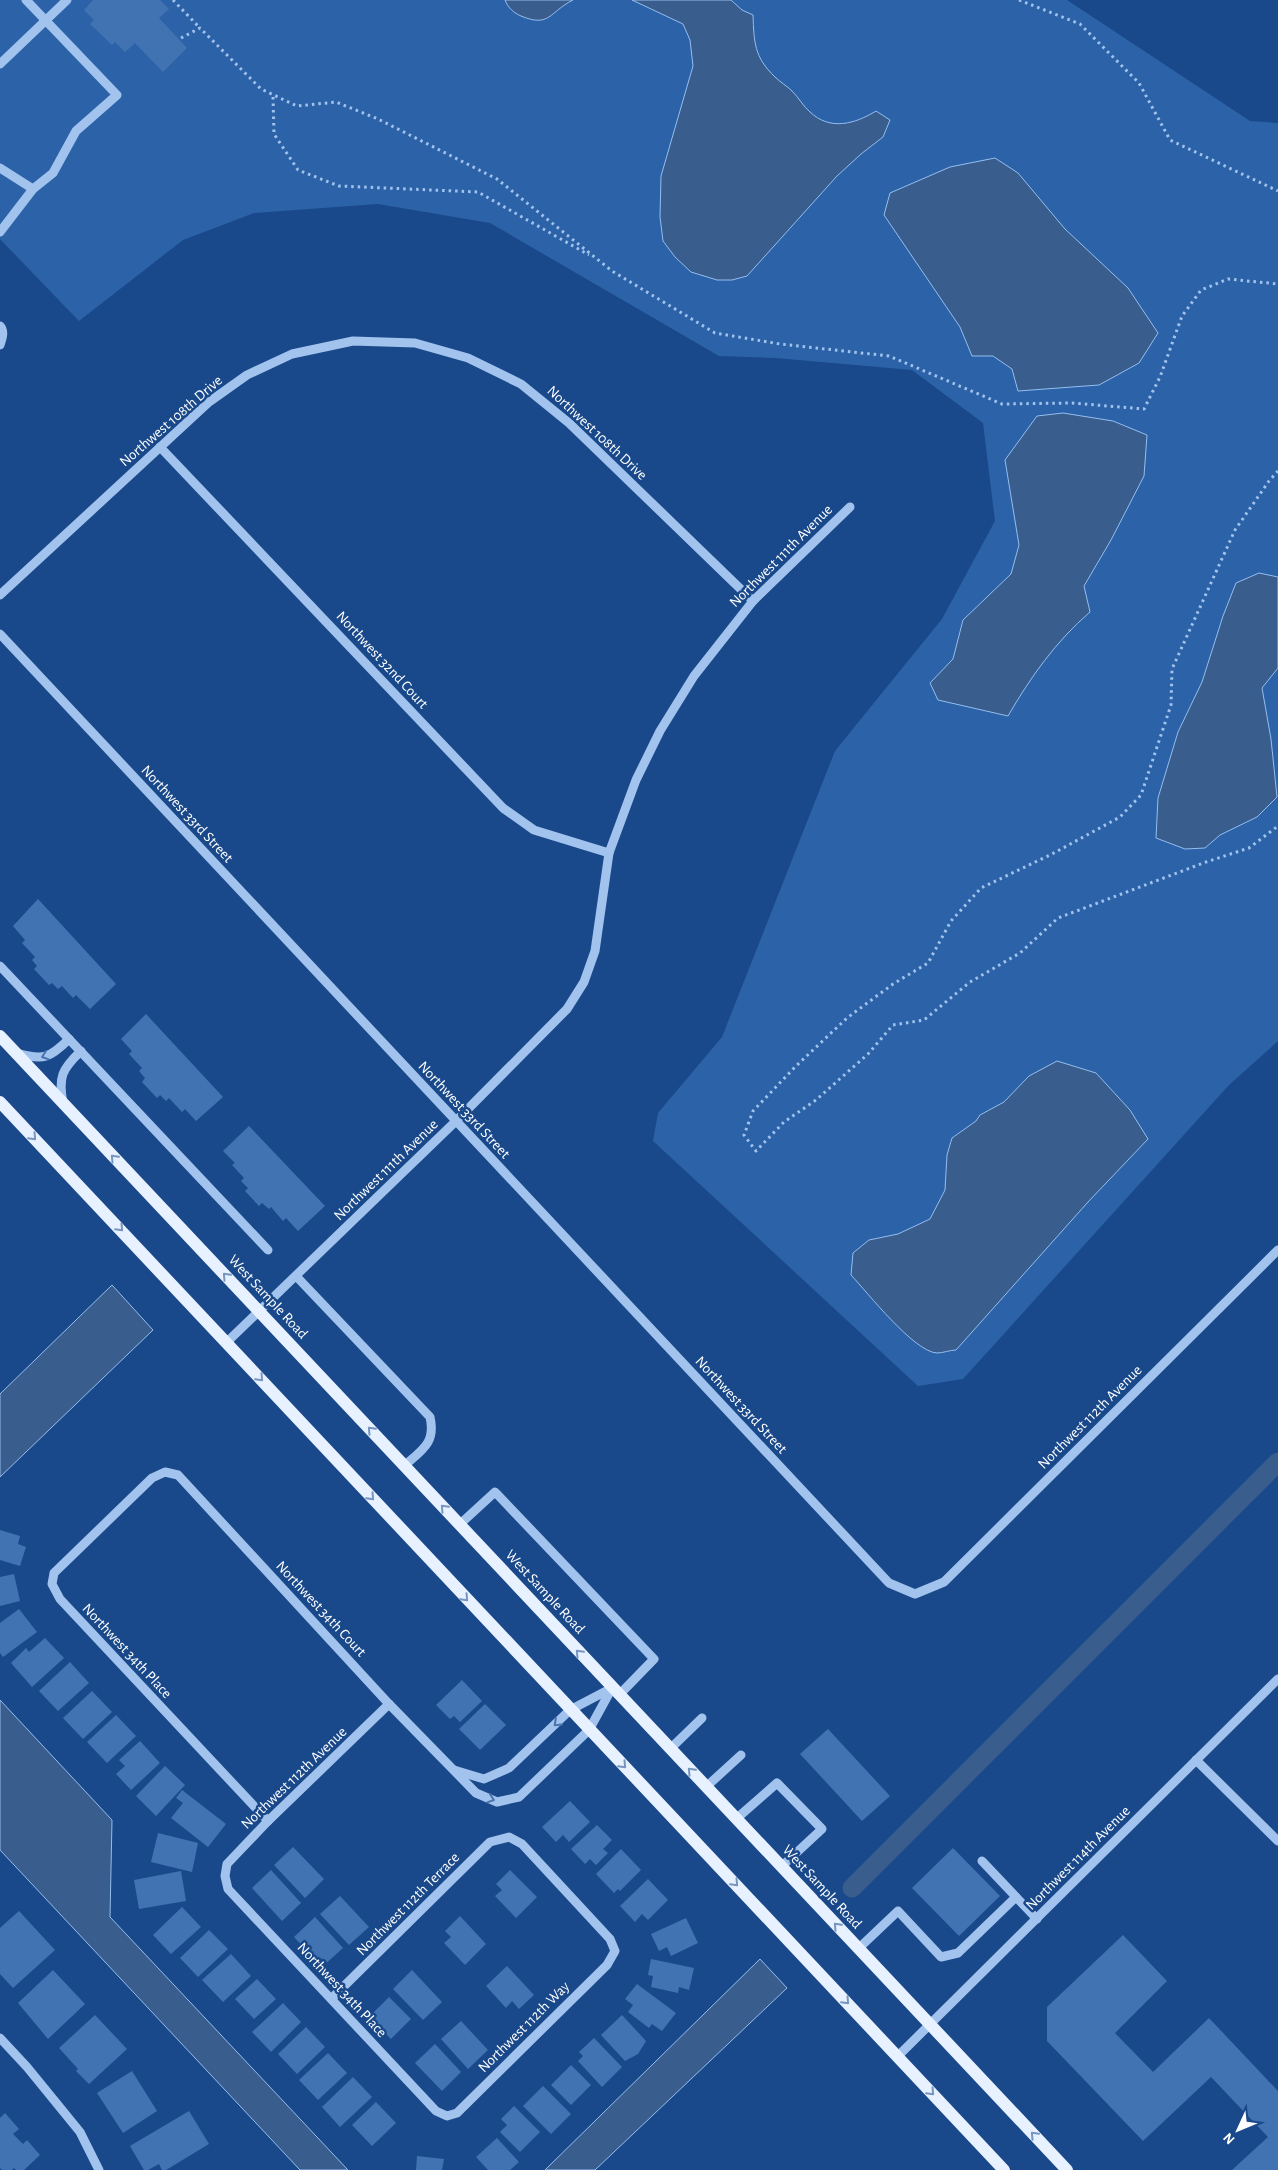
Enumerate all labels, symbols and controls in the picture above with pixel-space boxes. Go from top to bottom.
street label: Northwest 108th Drive [117,373,225,469]
street label: Northwest 108th Drive [544,383,650,483]
street label: Northwest 111th Avenue [727,502,835,610]
street label: Northwest 32nd Court [333,608,431,712]
street label: Northwest 33rd Street [138,763,236,866]
one-way arrow [41,1050,50,1060]
street label: Northwest 33rd Street [415,1059,513,1162]
street label: Northwest 111th Avenue [331,1117,441,1223]
one-way arrow [28,1132,37,1141]
one-way arrow [111,1154,120,1163]
one-way arrow [114,1223,123,1232]
street label: West Sample Road [225,1252,311,1342]
one-way arrow [223,1273,232,1282]
street label: Northwest 33rd Street [692,1354,790,1457]
street label: Northwest 112th Avenue [1035,1362,1145,1472]
one-way arrow [254,1372,263,1381]
one-way arrow [368,1427,377,1436]
one-way arrow [365,1491,374,1500]
one-way arrow [441,1505,450,1514]
street label: West Sample Road [502,1547,588,1637]
street label: Northwest 34th Court [273,1558,369,1660]
one-way arrow [459,1592,468,1601]
street label: Northwest 34th Place [79,1601,175,1701]
one-way arrow [576,1649,585,1658]
one-way arrow [553,1717,562,1726]
street label: Northwest 112th Avenue [238,1724,350,1832]
one-way arrow [617,1759,626,1768]
one-way arrow [688,1768,697,1777]
one-way arrow [487,1793,495,1803]
street label: Northwest 114th Avenue [1023,1803,1133,1913]
street label: West Sample Road [779,1842,865,1932]
street label: Northwest 112th Terrace [354,1850,462,1958]
one-way arrow [729,1878,738,1887]
one-way arrow [834,1923,843,1932]
street label: Northwest 34th Place [294,1940,390,2040]
street label: Northwest 112th Way [476,1978,573,2075]
one-way arrow [840,1996,849,2005]
one-way arrow [925,2086,934,2095]
north arrow [1213,2105,1263,2155]
text: N [1221,2130,1238,2147]
one-way arrow [1031,2131,1040,2140]

